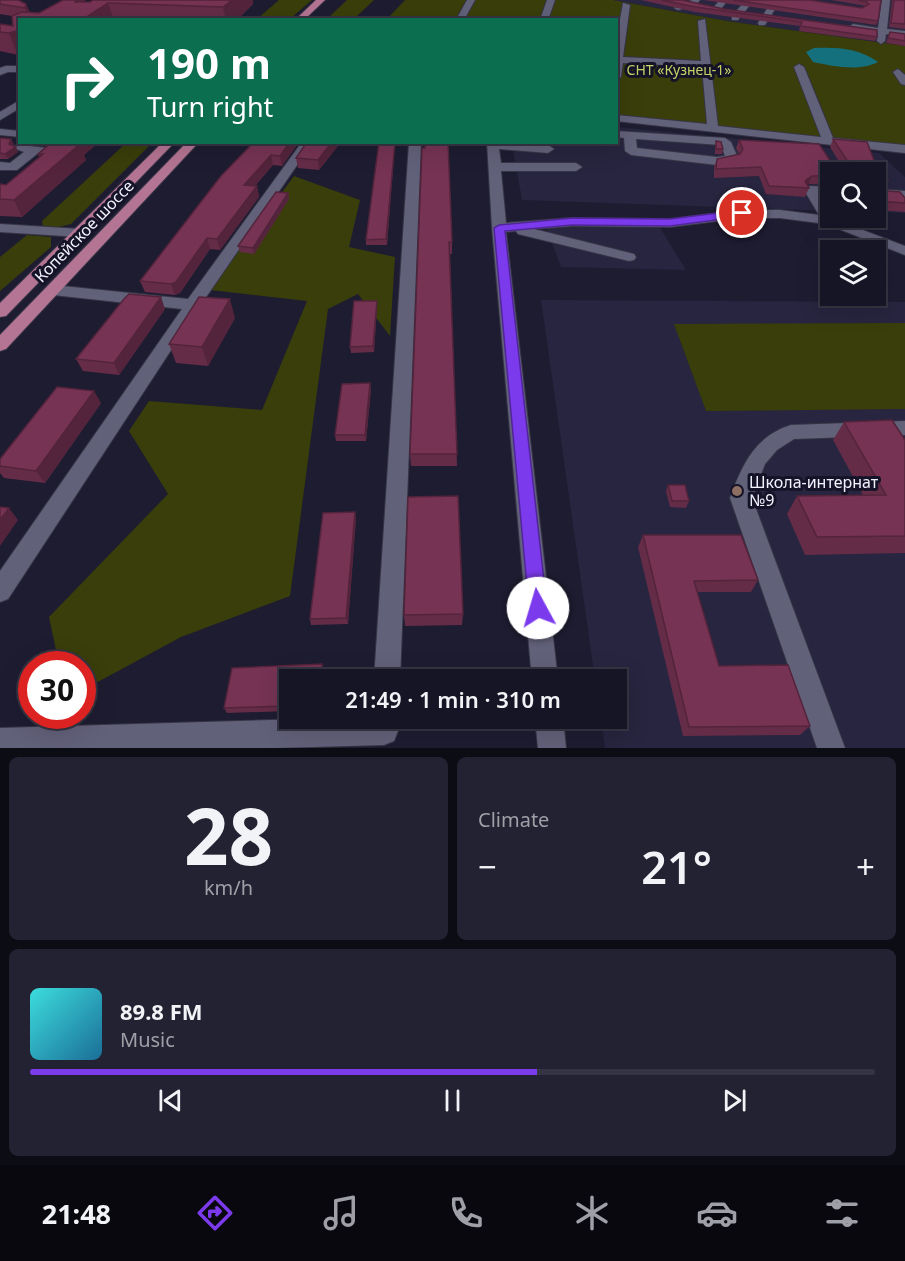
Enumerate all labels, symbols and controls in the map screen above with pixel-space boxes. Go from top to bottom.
text: 190 m [147,34,271,91]
icon: right [48,42,126,120]
park label: СНТ «Кузнец-1» [627,60,732,79]
text: Turn right [147,88,273,125]
map controls [820,162,886,306]
button: search [820,162,886,228]
street label: Копейское шоссе [29,175,139,287]
pin [716,187,767,238]
icon: arrive [725,196,758,229]
button: layers [820,240,886,306]
place label: Школа-интернат №9 [749,471,879,511]
marker: Школа-интернат №9 [730,484,744,498]
position arrow [506,576,570,640]
speed limit sign: 30 [18,651,96,729]
text: 21:49 · 1 min · 310 m [345,684,561,714]
text: 28 [184,782,273,888]
text: Climate [478,806,549,833]
text: 21° [641,836,712,897]
text: − [478,844,497,889]
text: + [856,844,875,889]
text: km/h [204,874,253,901]
text: 89.8 FM [120,996,202,1026]
text: Music [120,1026,175,1053]
icon: previous [154,1084,187,1117]
icon: pause [436,1084,469,1117]
icon: next [718,1084,751,1117]
icon: directions [194,1192,236,1234]
icon: music [320,1192,362,1234]
icon: phone [445,1192,487,1234]
icon: climate [571,1192,613,1234]
icon: car [696,1192,738,1234]
icon: filters [821,1192,863,1234]
text: 21:48 [42,1195,111,1232]

